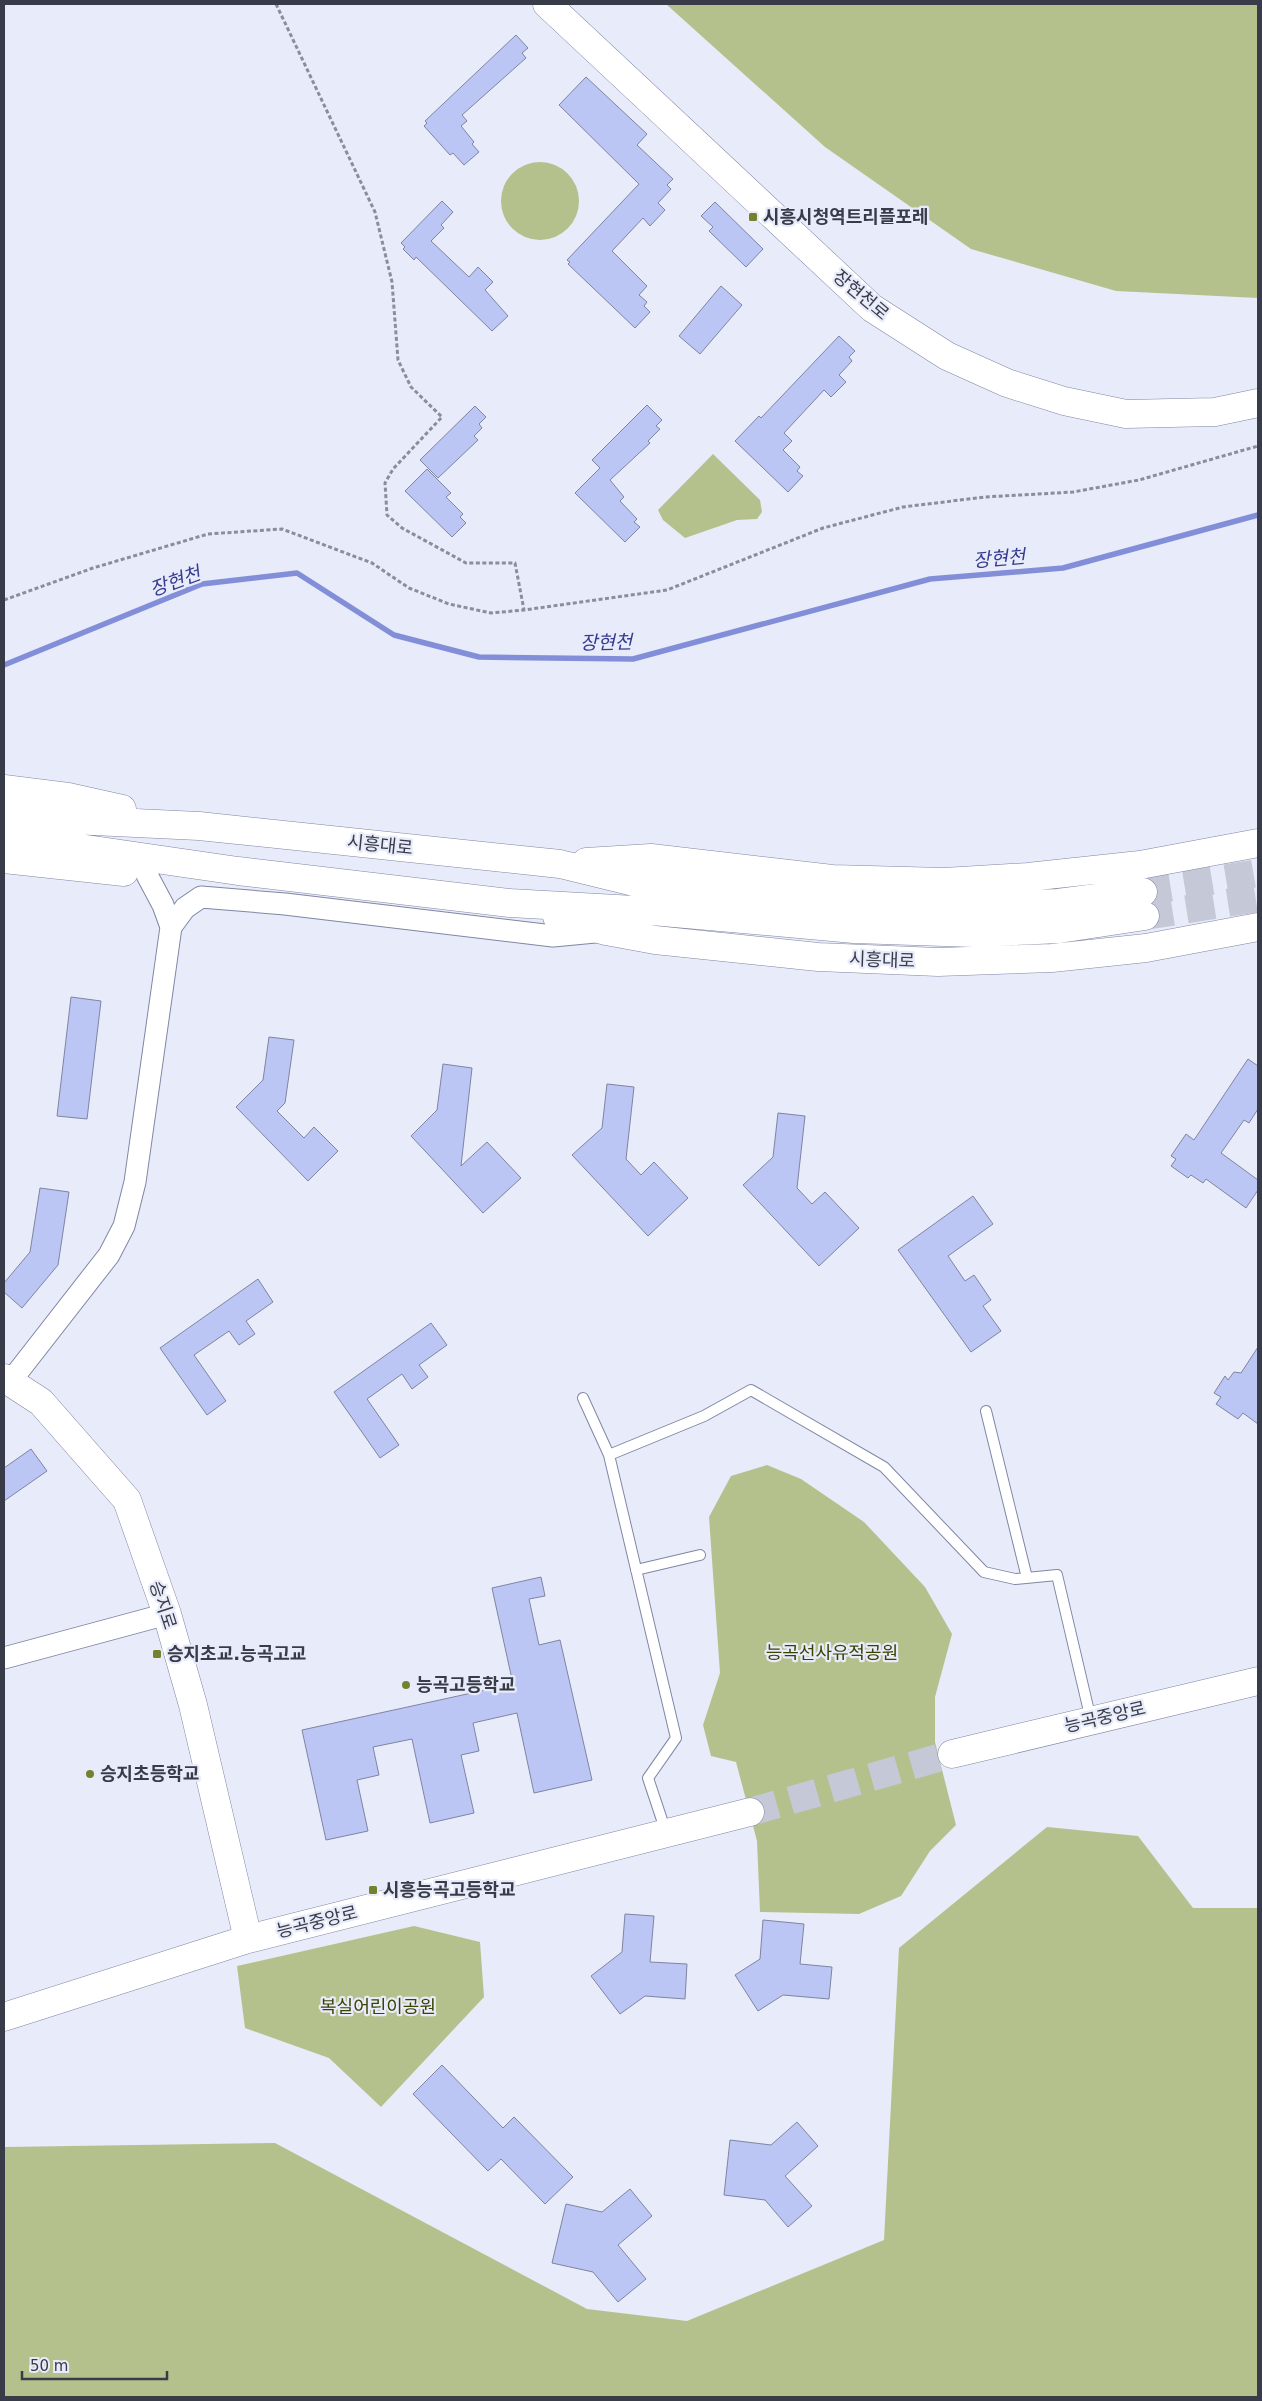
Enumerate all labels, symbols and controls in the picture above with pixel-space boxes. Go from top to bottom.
place label: 시흥시청역트리플포레 [763,206,929,227]
marker: 시흥시청역트리플포레 [747,211,759,223]
street label: 장현천로 [829,265,893,324]
water label: 장현천 [972,545,1028,571]
water label: 장현천 [147,561,205,600]
water label: 장현천 [580,631,634,653]
street label: 시흥대로 [346,831,414,858]
street label: 시흥대로 [849,948,915,971]
street label: 승지로 [146,1578,181,1632]
park label: 능곡선사유적공원 [766,1642,898,1663]
place label: 승지초교.능곡고교 [167,1643,306,1664]
marker: 승지초교.능곡고교 [151,1648,163,1660]
place label: 능곡고등학교 [416,1674,515,1695]
marker: 능곡고등학교 [400,1679,412,1691]
street label: 능곡중앙로 [1062,1697,1148,1736]
place label: 승지초등학교 [100,1763,199,1784]
marker: 승지초등학교 [84,1768,96,1780]
place label: 시흥능곡고등학교 [383,1879,515,1900]
marker: 시흥능곡고등학교 [367,1884,379,1896]
street label: 능곡중앙로 [274,1901,360,1942]
park label: 복실어린이공원 [320,1996,436,2017]
scale bar [22,2348,168,2380]
text: 50 m [30,2357,68,2375]

